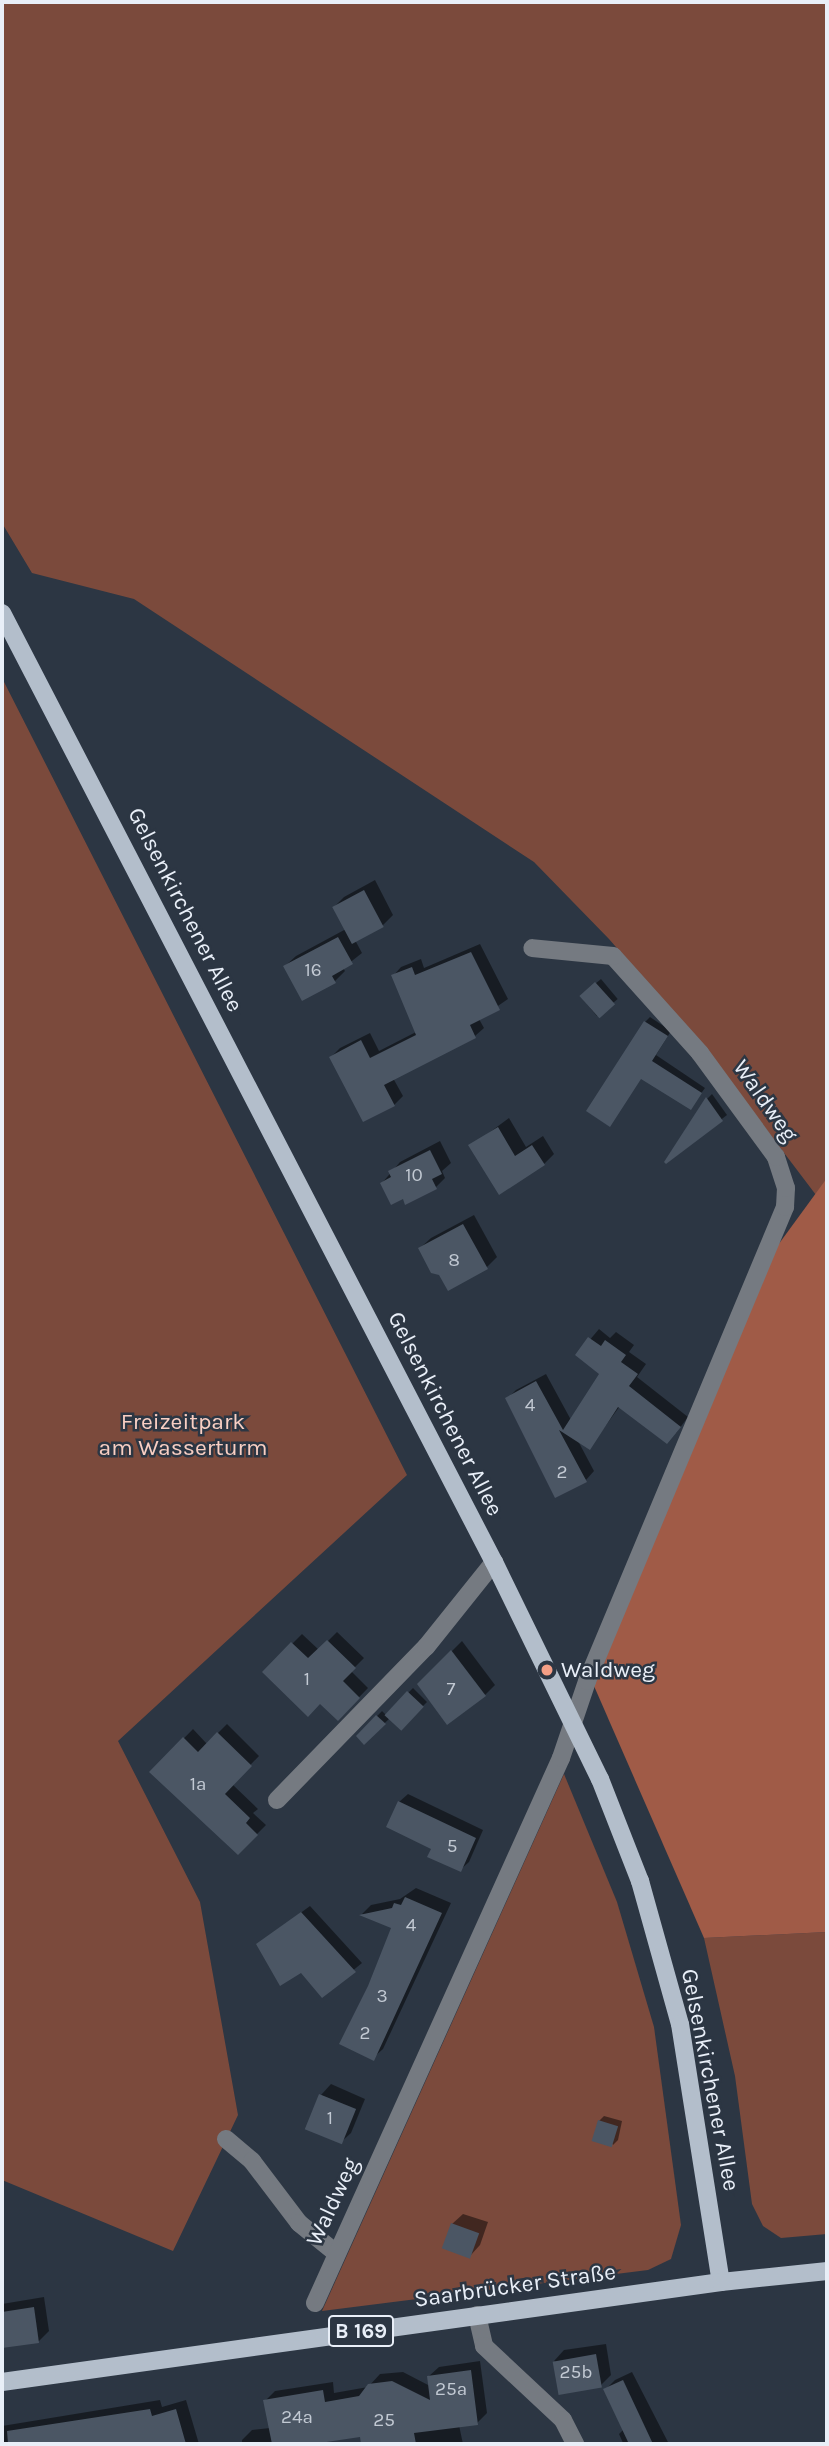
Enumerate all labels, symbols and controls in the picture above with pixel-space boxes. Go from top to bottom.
street label: Gelsenkirchener Allee [121,803,249,1017]
house number: 16 [304,960,322,982]
street label: Waldweg [727,1055,803,1147]
house number: 10 [405,1165,423,1187]
house number: 8 [448,1250,460,1272]
street label: Gelsenkirchener Allee [381,1307,509,1521]
house number: 4 [525,1395,535,1417]
park label: Freizeitpark am Wasserturm [99,1408,267,1462]
house number: 2 [556,1462,568,1484]
place label: Waldweg [561,1656,655,1684]
marker: Waldweg [539,1662,555,1678]
house number: 1 [304,1669,310,1691]
house number: 7 [447,1679,455,1701]
house number: 1a [190,1774,206,1796]
house number: 5 [447,1836,457,1858]
house number: 4 [406,1915,416,1937]
street label: Gelsenkirchener Allee [675,1967,745,2193]
house number: 3 [376,1986,388,2008]
house number: 2 [359,2023,371,2045]
house number: 1 [327,2108,333,2130]
street label: Waldweg [301,2154,365,2250]
street label: Saarbrücker Straße [412,2258,618,2314]
road number: B 169 [328,2314,394,2348]
house number: 25b [560,2362,592,2384]
house number: 25a [435,2379,467,2401]
house number: 24a [281,2407,313,2429]
house number: 25 [373,2410,395,2432]

